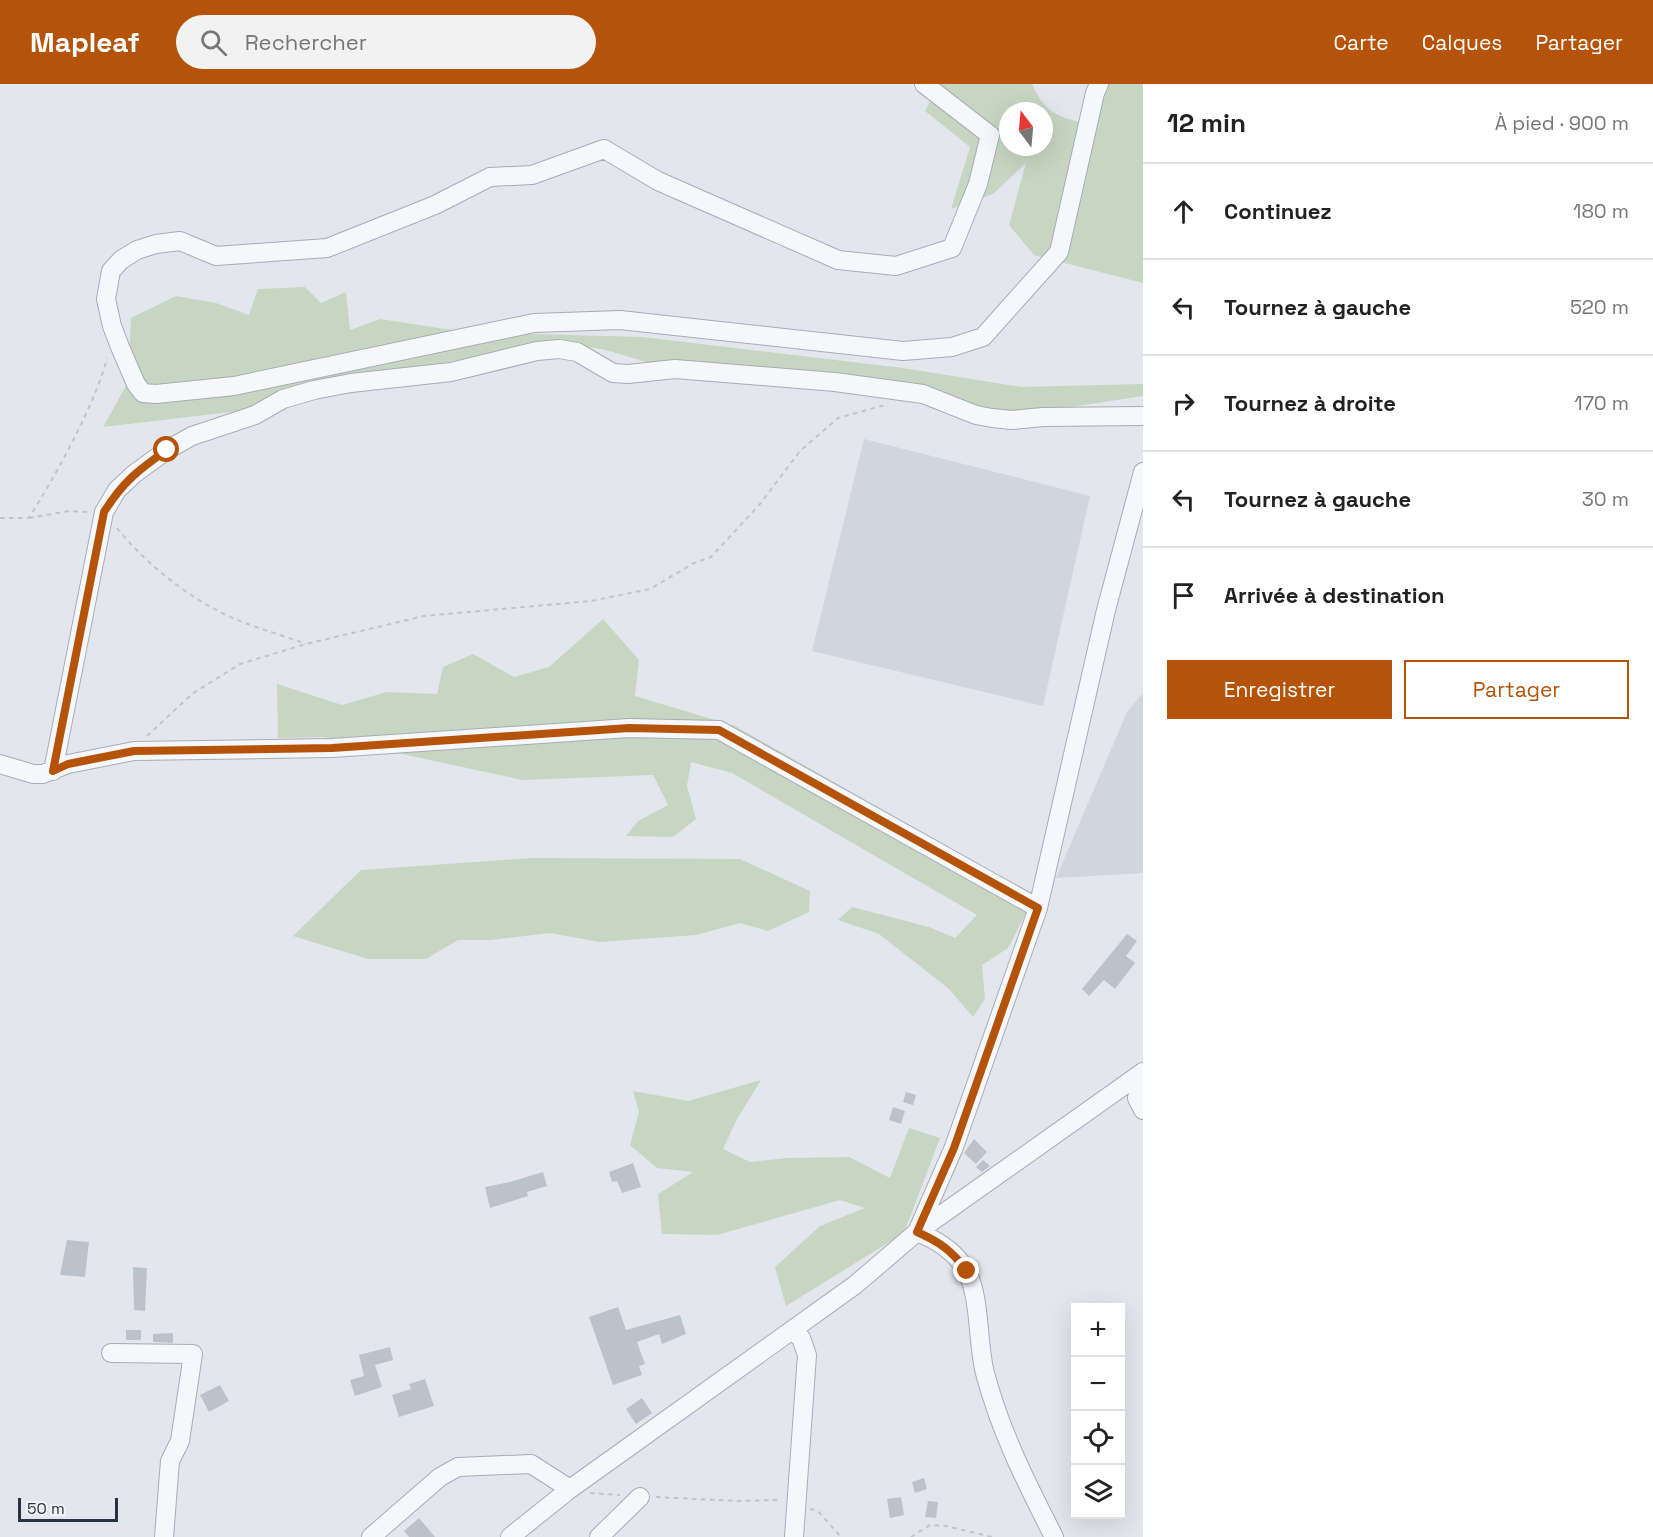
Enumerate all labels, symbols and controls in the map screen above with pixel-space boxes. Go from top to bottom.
search box [176,15,596,69]
text: Mapleaf [30,24,140,60]
icon: search [197,26,230,59]
text: Rechercher [245,28,367,56]
text: Carte [1334,29,1389,56]
text: Calques [1422,29,1502,56]
text: Partager [1535,29,1623,56]
north arrow [999,102,1053,156]
text: 12 min [1167,106,1246,140]
text: À pied · 900 m [1495,110,1629,136]
icon: ahead [1167,195,1200,228]
text: Continuez [1224,197,1332,225]
text: 180 m [1573,198,1629,224]
icon: left [1167,291,1200,324]
text: Tournez à gauche [1224,293,1411,321]
text: 520 m [1570,294,1629,320]
icon: right [1167,387,1200,420]
text: Tournez à droite [1224,389,1396,417]
text: 170 m [1574,390,1629,416]
route start [153,436,179,462]
icon: left [1167,483,1200,516]
text: Tournez à gauche [1224,485,1411,513]
text: 30 m [1582,486,1629,512]
icon: arrive [1167,579,1200,612]
text: Arrivée à destination [1224,581,1445,609]
button: Enregistrer [1167,660,1392,719]
button: Partager [1404,660,1629,719]
route end [953,1257,979,1283]
map controls [1071,1303,1125,1519]
button: + [1071,1303,1125,1357]
button: − [1071,1357,1125,1411]
button: locate [1071,1411,1125,1465]
button: layers [1071,1465,1125,1519]
scale bar [18,1495,118,1522]
text: 50 m [27,1498,65,1519]

